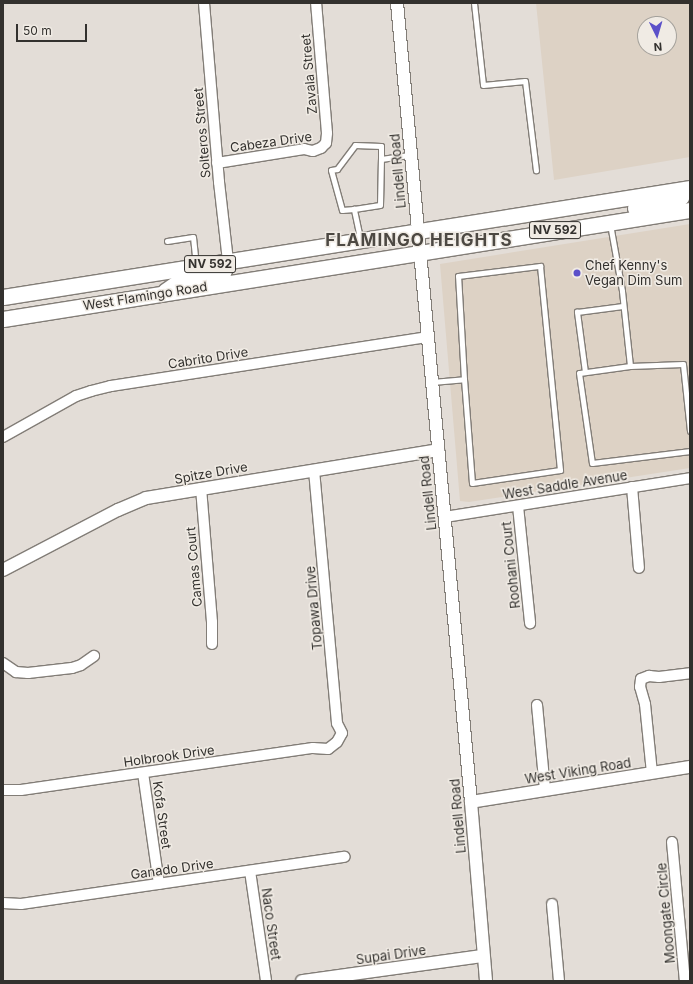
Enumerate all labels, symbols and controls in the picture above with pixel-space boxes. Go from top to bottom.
scale bar [18,16,89,42]
north arrow [637,16,677,56]
text: 50 m [23,23,52,38]
street label: Zavala Street [298,33,320,115]
text: N [653,40,663,54]
street label: Solteros Street [190,87,214,179]
street label: Cabeza Drive [229,129,313,155]
street label: Lindell Road [387,133,409,209]
road number: NV 592 [529,220,581,240]
district label: FLAMINGO HEIGHTS [325,231,513,251]
road number: NV 592 [184,254,236,274]
place label: Chef Kenny's Vegan Dim Sum [585,258,682,289]
marker: Chef Kenny's Vegan Dim Sum [572,268,582,278]
street label: West Flamingo Road [82,278,208,314]
street label: Cabrito Drive [167,344,249,372]
street label: Lindell Road [416,455,440,531]
street label: Spitze Drive [173,459,249,487]
street label: West Saddle Avenue [502,467,628,503]
street label: Roohani Court [499,521,523,609]
street label: Camas Court [183,526,205,608]
street label: Topawa Drive [303,565,325,651]
street label: Holbrook Drive [122,742,216,770]
street label: West Viking Road [524,755,632,787]
street label: Lindell Road [447,778,469,854]
street label: Kofa Street [150,780,174,850]
street label: Ganado Drive [129,855,215,883]
street label: Moongate Circle [654,862,678,964]
street label: Naco Street [258,887,284,961]
street label: Supai Drive [355,942,427,968]

